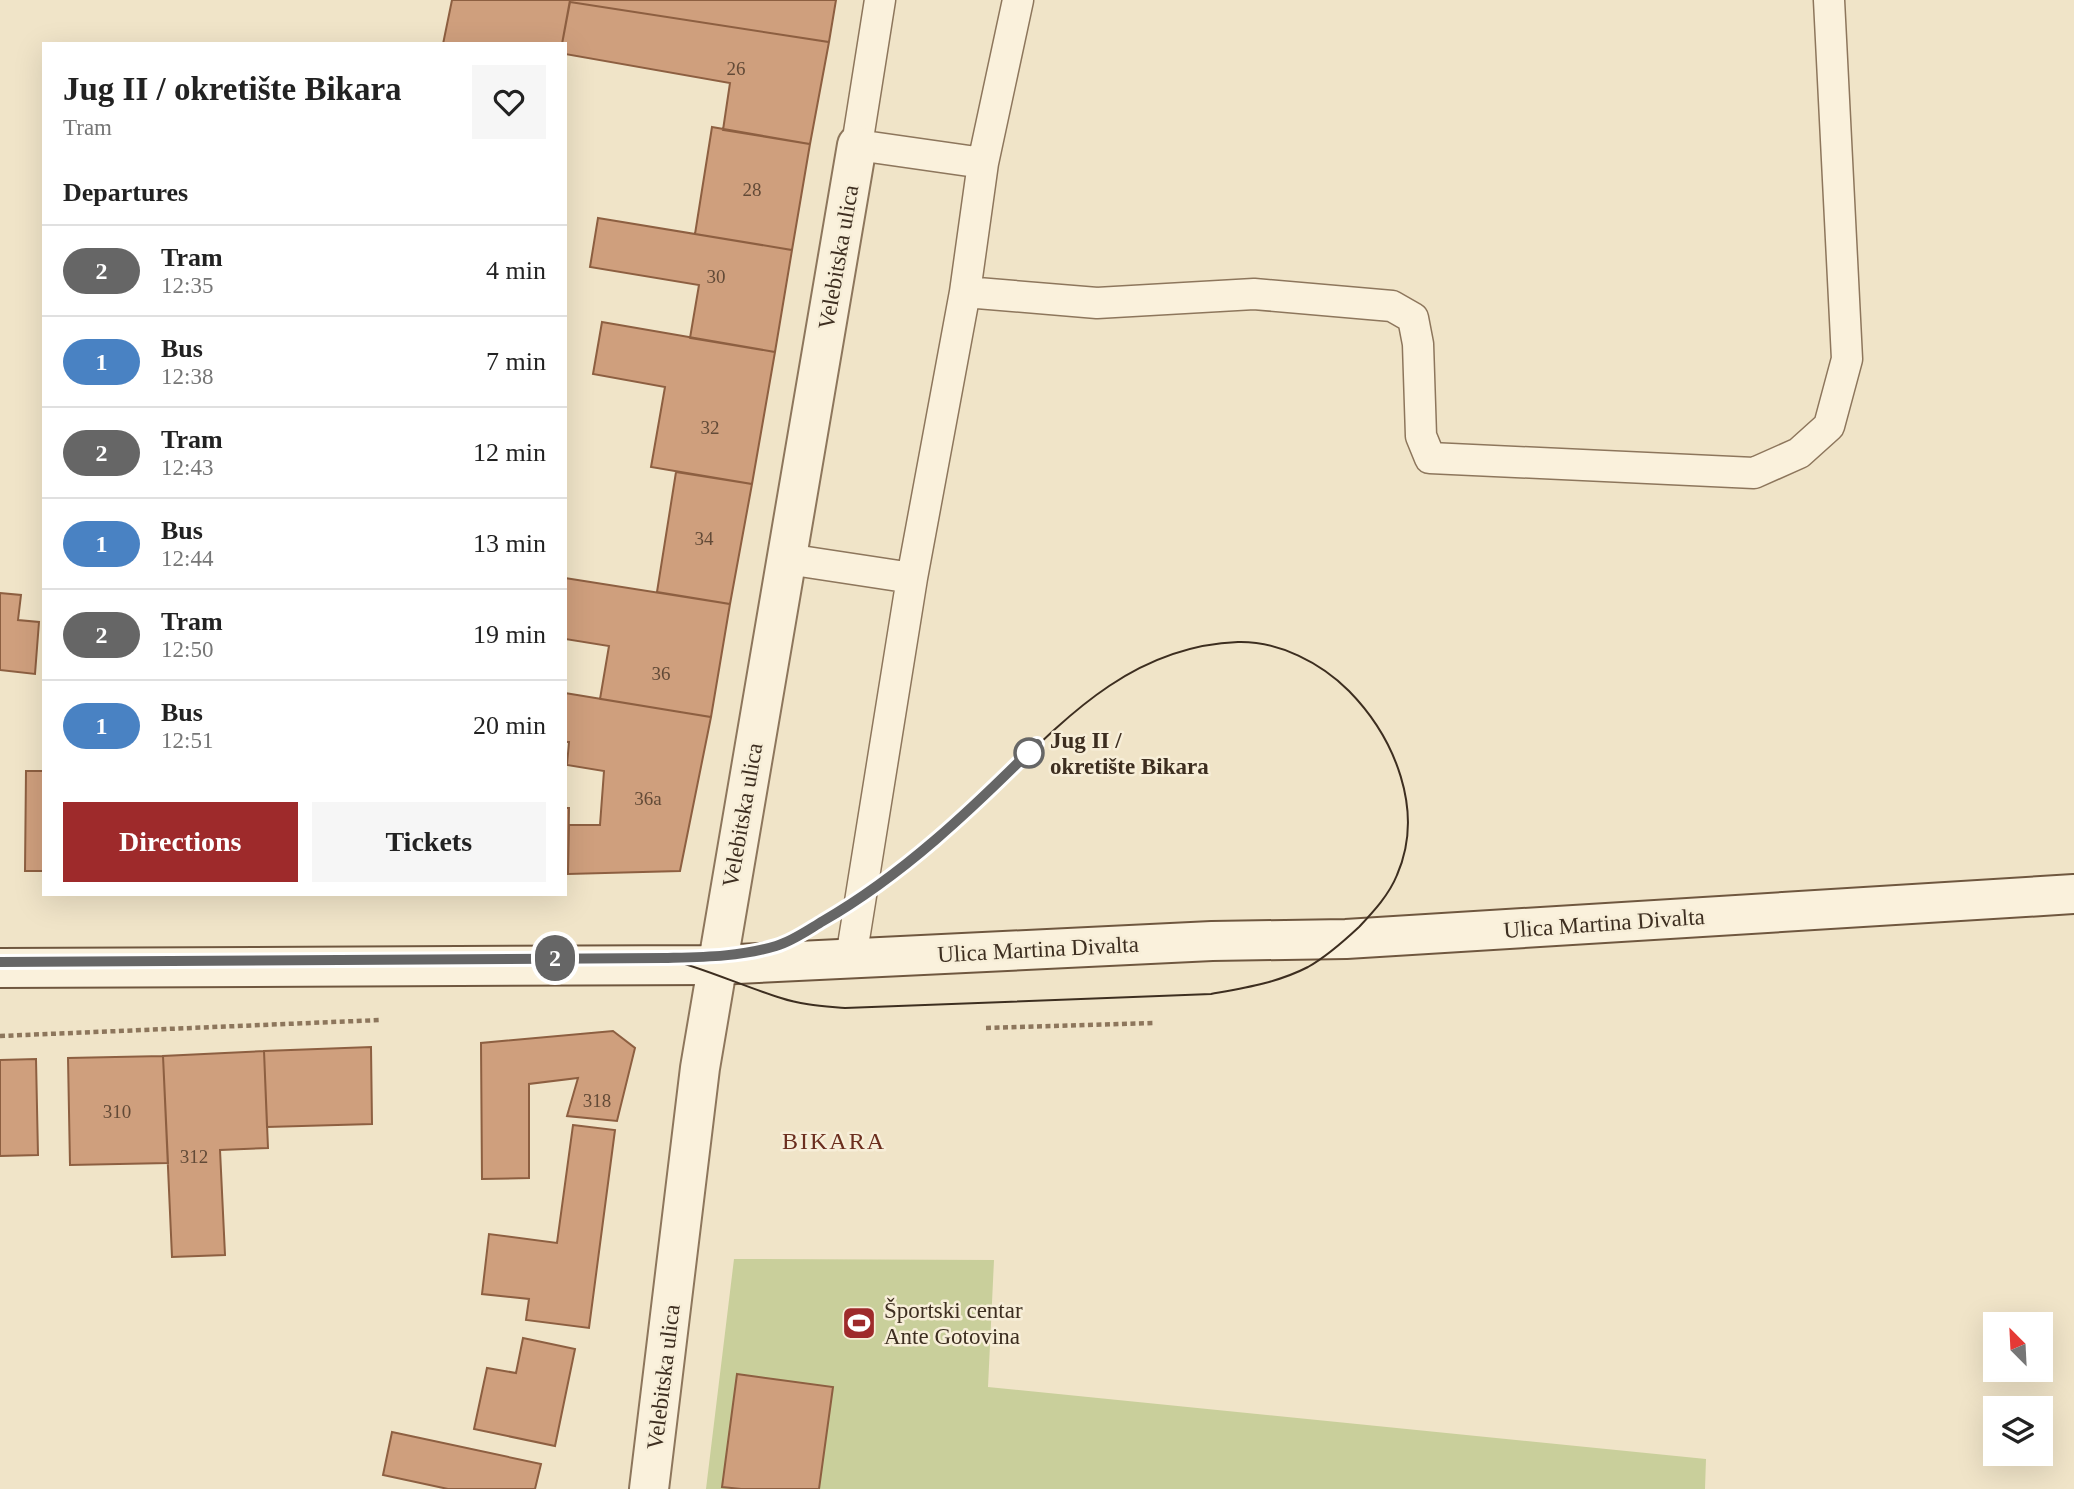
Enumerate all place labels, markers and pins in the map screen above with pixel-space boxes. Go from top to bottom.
place label: Jug II / okretište Bikara [1050,728,1209,779]
marker: Jug II / okretište Bikara [1014,738,1044,768]
place label: Športski centar Ante Gotovina [884,1297,1023,1349]
sports icon: Športski centar Ante Gotovina [840,1304,878,1342]

